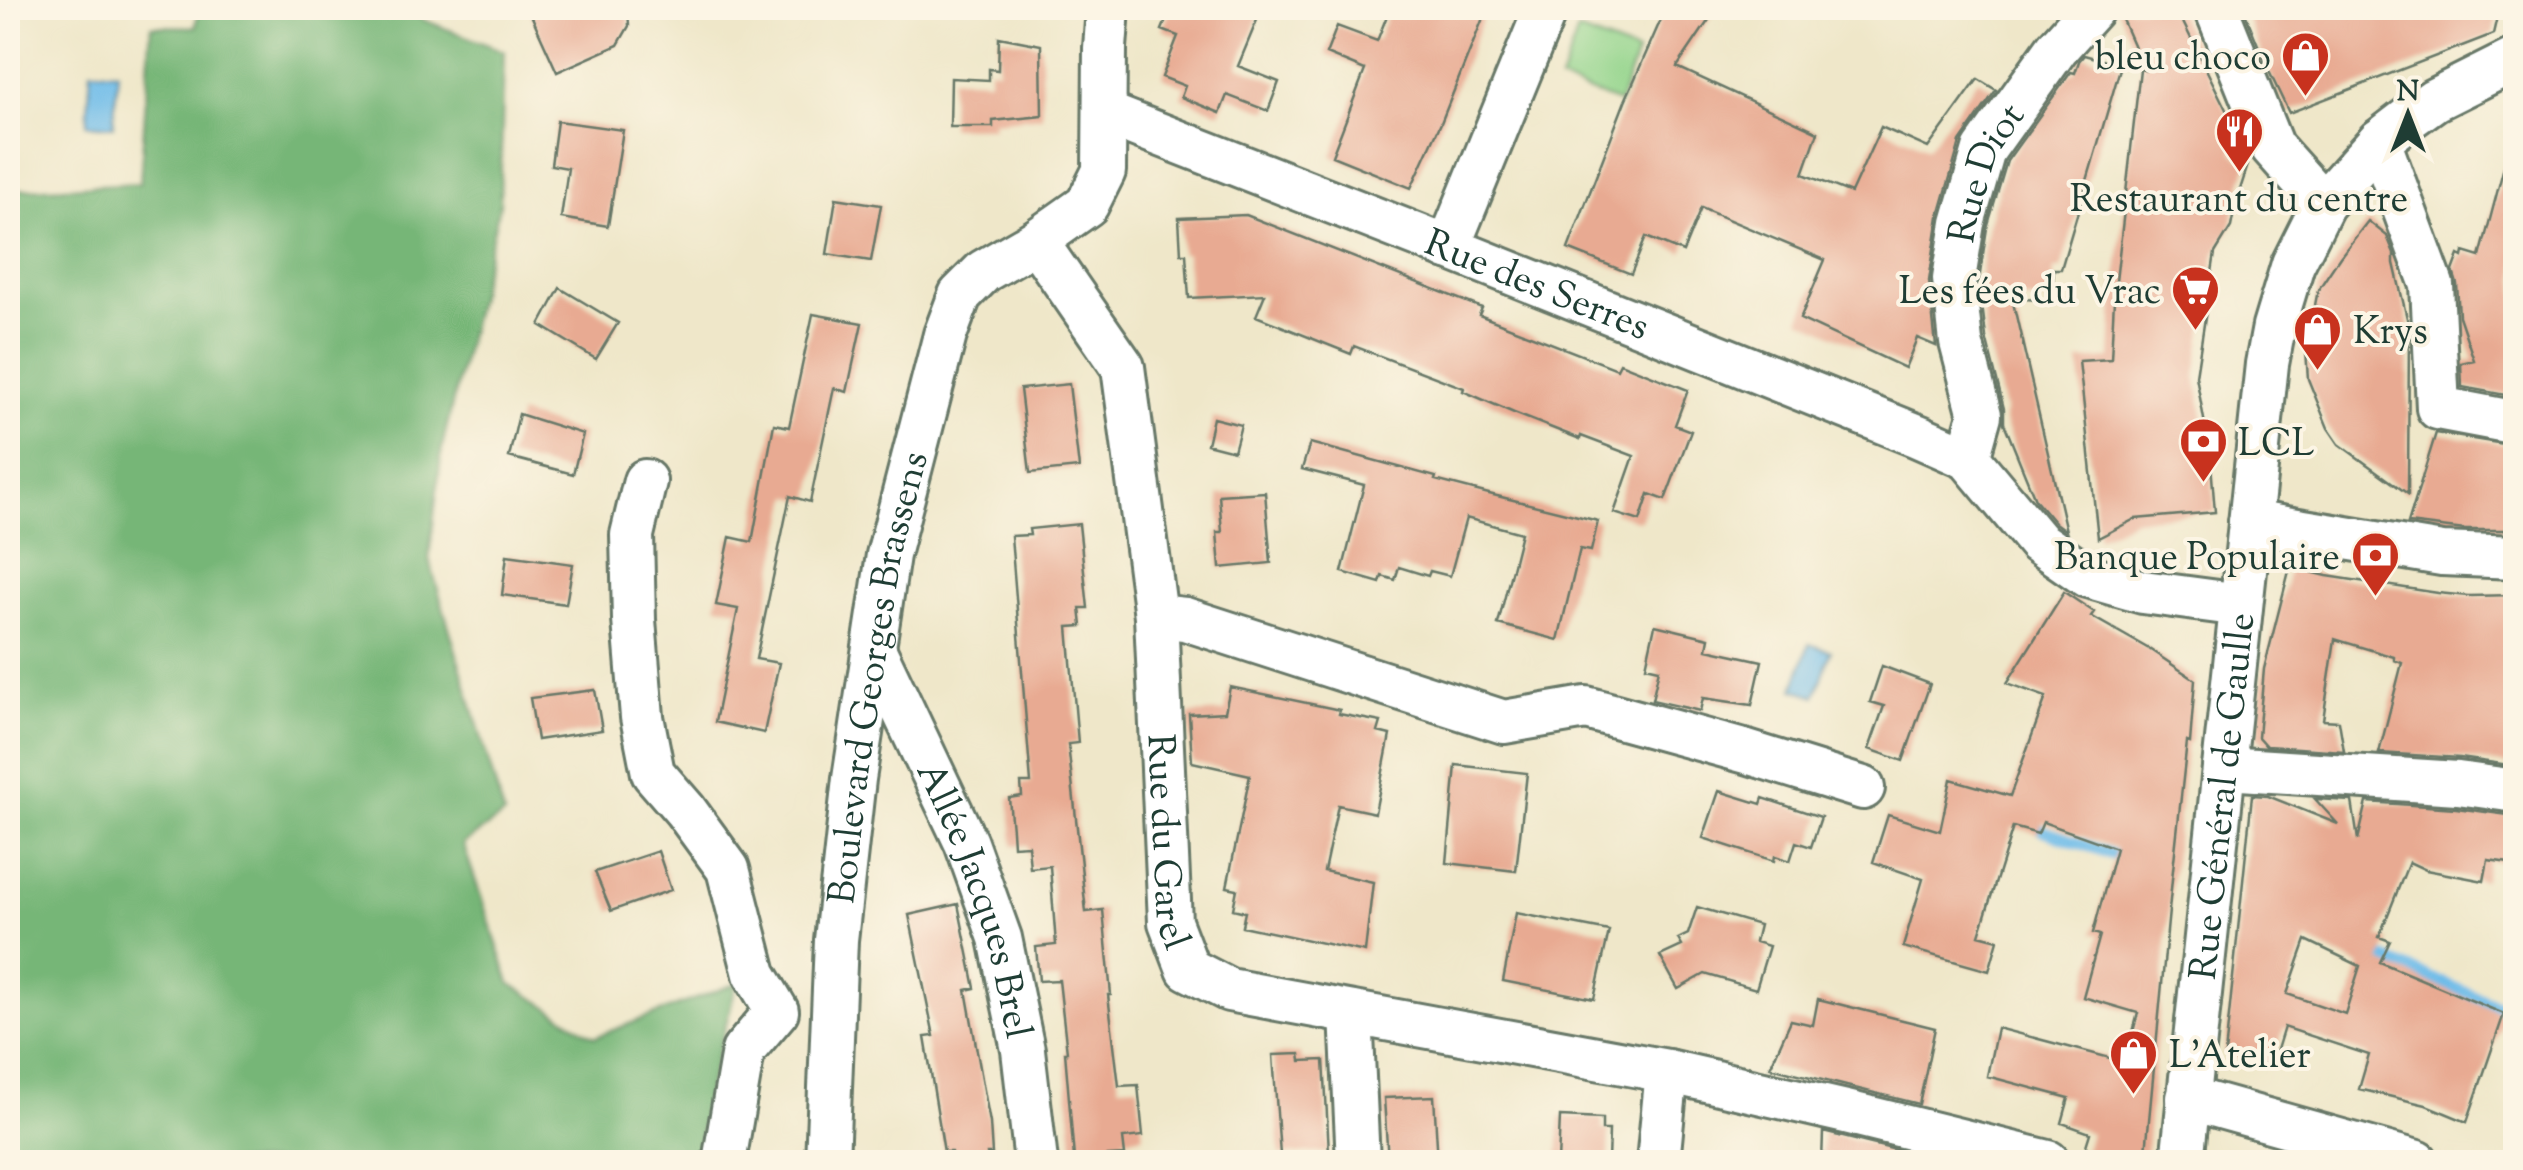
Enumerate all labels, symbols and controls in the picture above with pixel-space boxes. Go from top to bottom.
shop icon: bleu choco [2280,30,2332,98]
place label: bleu choco [2095,33,2271,87]
north arrow [2358,65,2458,165]
text: N [2397,73,2419,113]
street label: Rue Diot [1937,94,2040,247]
restaurant icon: Restaurant du centre [2213,106,2265,174]
place label: Restaurant du centre [2070,175,2408,229]
street label: Rue des Serres [1416,218,1656,356]
supermarket icon: Les fées du Vrac [2170,264,2222,332]
place label: Les fées du Vrac [1899,267,2161,321]
shop icon: Krys [2292,304,2344,372]
place label: Krys [2353,307,2428,361]
bank icon: LCL [2177,416,2229,484]
place label: LCL [2238,419,2315,473]
street label: Boulevard Georges Brassens [817,446,945,907]
bank icon: Banque Populaire [2349,530,2401,598]
place label: Banque Populaire [2054,533,2340,587]
street label: Rue Général de Gaulle [2179,610,2271,983]
street label: Rue du Garel [1130,733,1201,958]
street label: Allée Jacques Brel [900,754,1043,1044]
shop icon: L'Atelier [2108,1028,2160,1096]
place label: L'Atelier [2169,1031,2311,1085]

